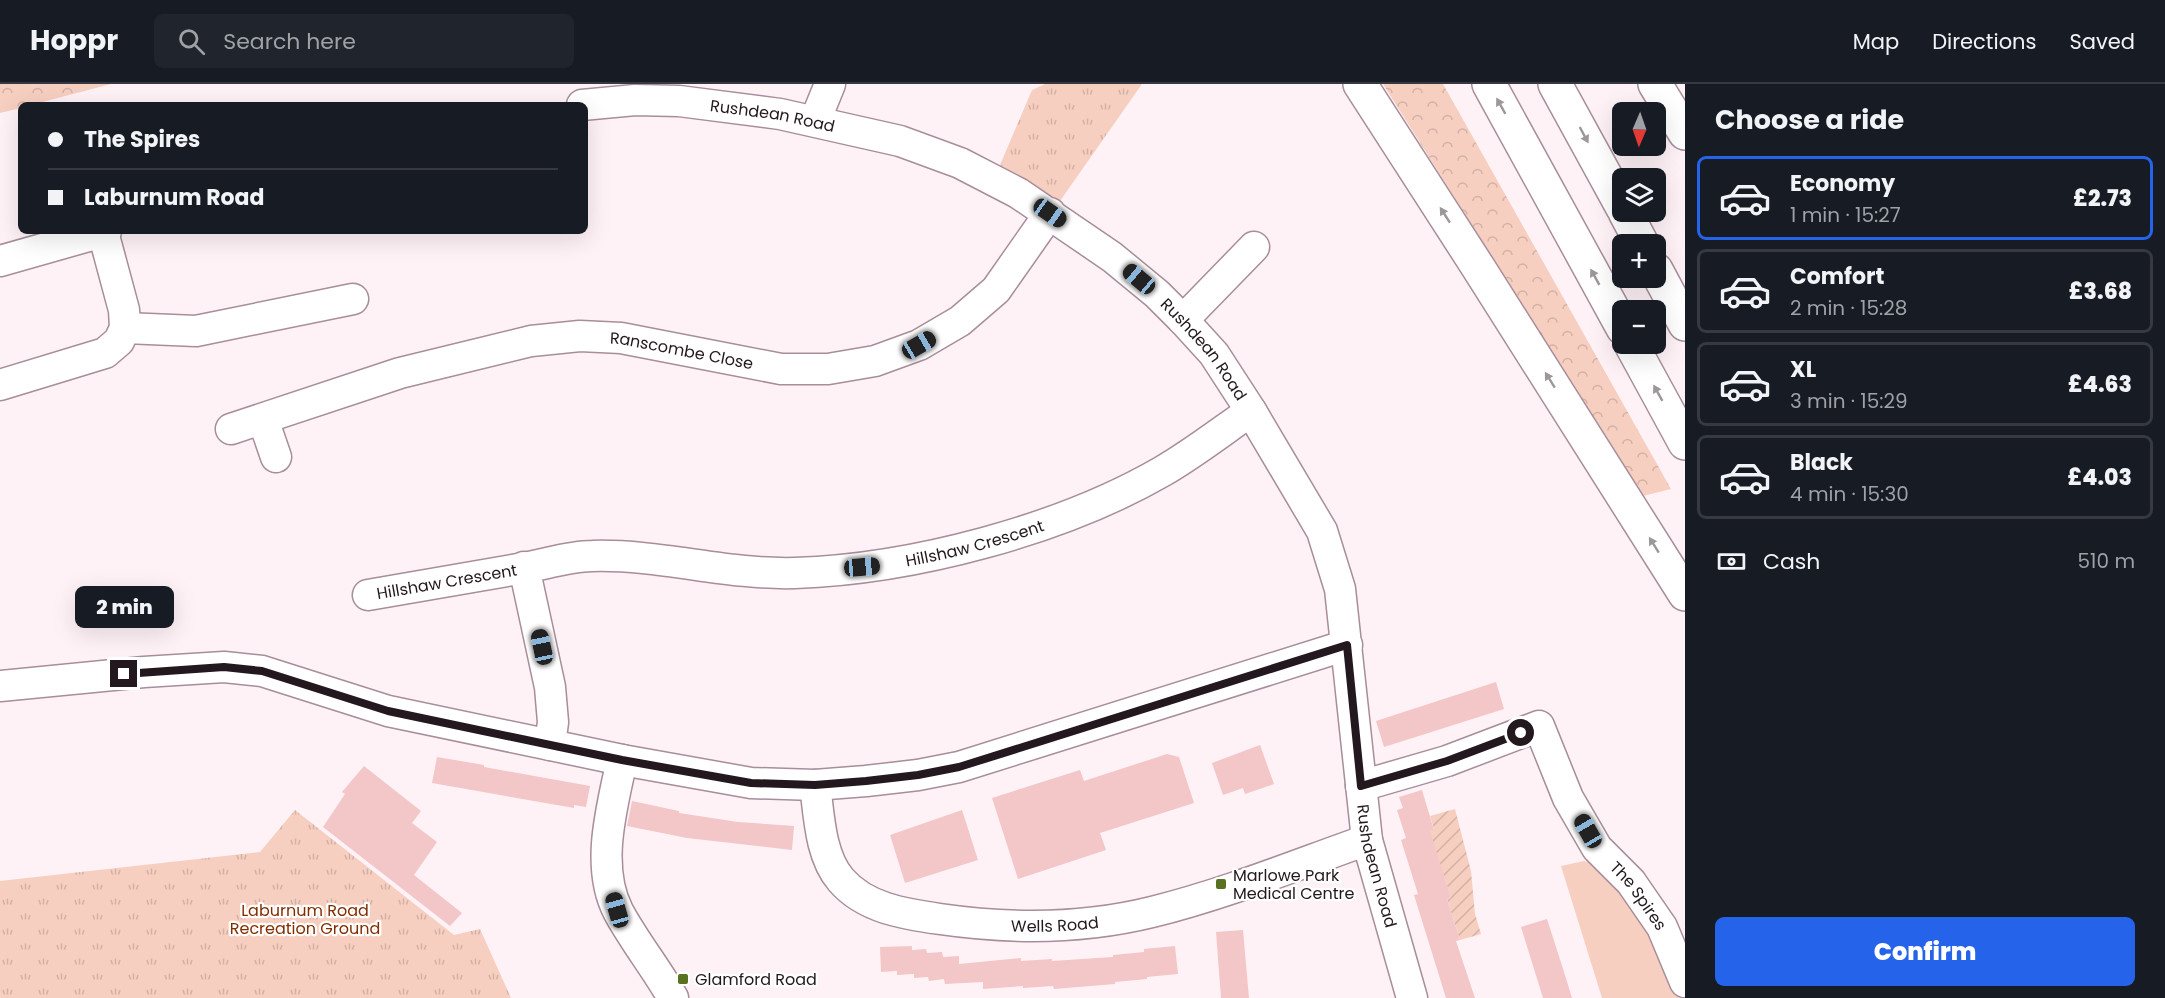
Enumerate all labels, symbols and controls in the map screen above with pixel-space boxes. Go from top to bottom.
search box [154,14,574,68]
text: Hoppr [30,21,118,60]
icon: search [175,25,208,58]
text: Search here [223,26,356,57]
text: Map [1853,27,1899,56]
text: Directions [1932,27,2036,56]
text: Saved [2069,27,2135,56]
street label: Rushdean Road [709,94,837,138]
one-way arrow [1496,97,1506,114]
text: Choose a ride [1715,101,1904,138]
north arrow [1612,102,1666,156]
map controls [1612,102,1666,354]
text: The Spires [84,124,200,155]
one-way arrow [1579,127,1589,144]
button: layers [1612,168,1666,222]
text: Economy [1790,168,1895,199]
icon: car [1718,171,1772,225]
text: Laburnum Road [84,182,264,213]
text: £2.73 [2073,183,2132,214]
car [1030,195,1070,231]
text: 1 min · 15:27 [1790,201,1901,229]
one-way arrow [1439,208,1451,224]
button: + [1612,234,1666,288]
car [1119,261,1159,297]
text: Comfort [1790,261,1884,292]
icon: car [1718,264,1772,318]
one-way arrow [1590,268,1600,285]
text: £3.68 [2069,276,2132,307]
street label: Rushdean Road [1156,293,1253,405]
text: 2 min · 15:28 [1790,294,1907,322]
button: − [1612,300,1666,354]
street label: Ranscombe Close [610,326,755,375]
car [899,328,939,362]
text: XL [1790,354,1816,385]
icon: car [1718,357,1772,411]
text: £4.63 [2068,369,2132,400]
one-way arrow [1544,372,1555,388]
one-way arrow [1653,384,1663,401]
text: 3 min · 15:29 [1790,387,1908,415]
text: Black [1790,447,1853,478]
icon: car [1718,450,1772,504]
text: £4.03 [2068,462,2132,493]
text: 4 min · 15:30 [1790,480,1909,508]
street label: Hillshaw Crescent [904,514,1047,572]
one-way arrow [1648,537,1659,553]
icon: cash [1715,545,1748,578]
text: Cash [1763,546,1820,577]
text: 510 m [2078,547,2135,575]
car [843,556,881,578]
street label: Hillshaw Crescent [375,558,519,605]
callout: 2 min [74,587,174,629]
text: 2 min [96,593,153,621]
car [529,628,555,666]
route end [110,660,137,687]
route start [1507,719,1534,746]
street label: Rushdean Road [1352,803,1403,930]
car [1571,811,1605,851]
street label: The Spires [1605,856,1672,935]
place label: Marlowe Park Medical Centre [1233,864,1354,905]
marker: Marlowe Park Medical Centre [1214,877,1228,891]
car [603,890,631,930]
park label: Laburnum Road Recreation Ground [230,899,380,940]
street label: Wells Road [1011,910,1100,937]
button: Confirm [1715,917,2135,986]
place label: Glamford Road [695,968,817,991]
marker: Glamford Road [676,972,690,986]

